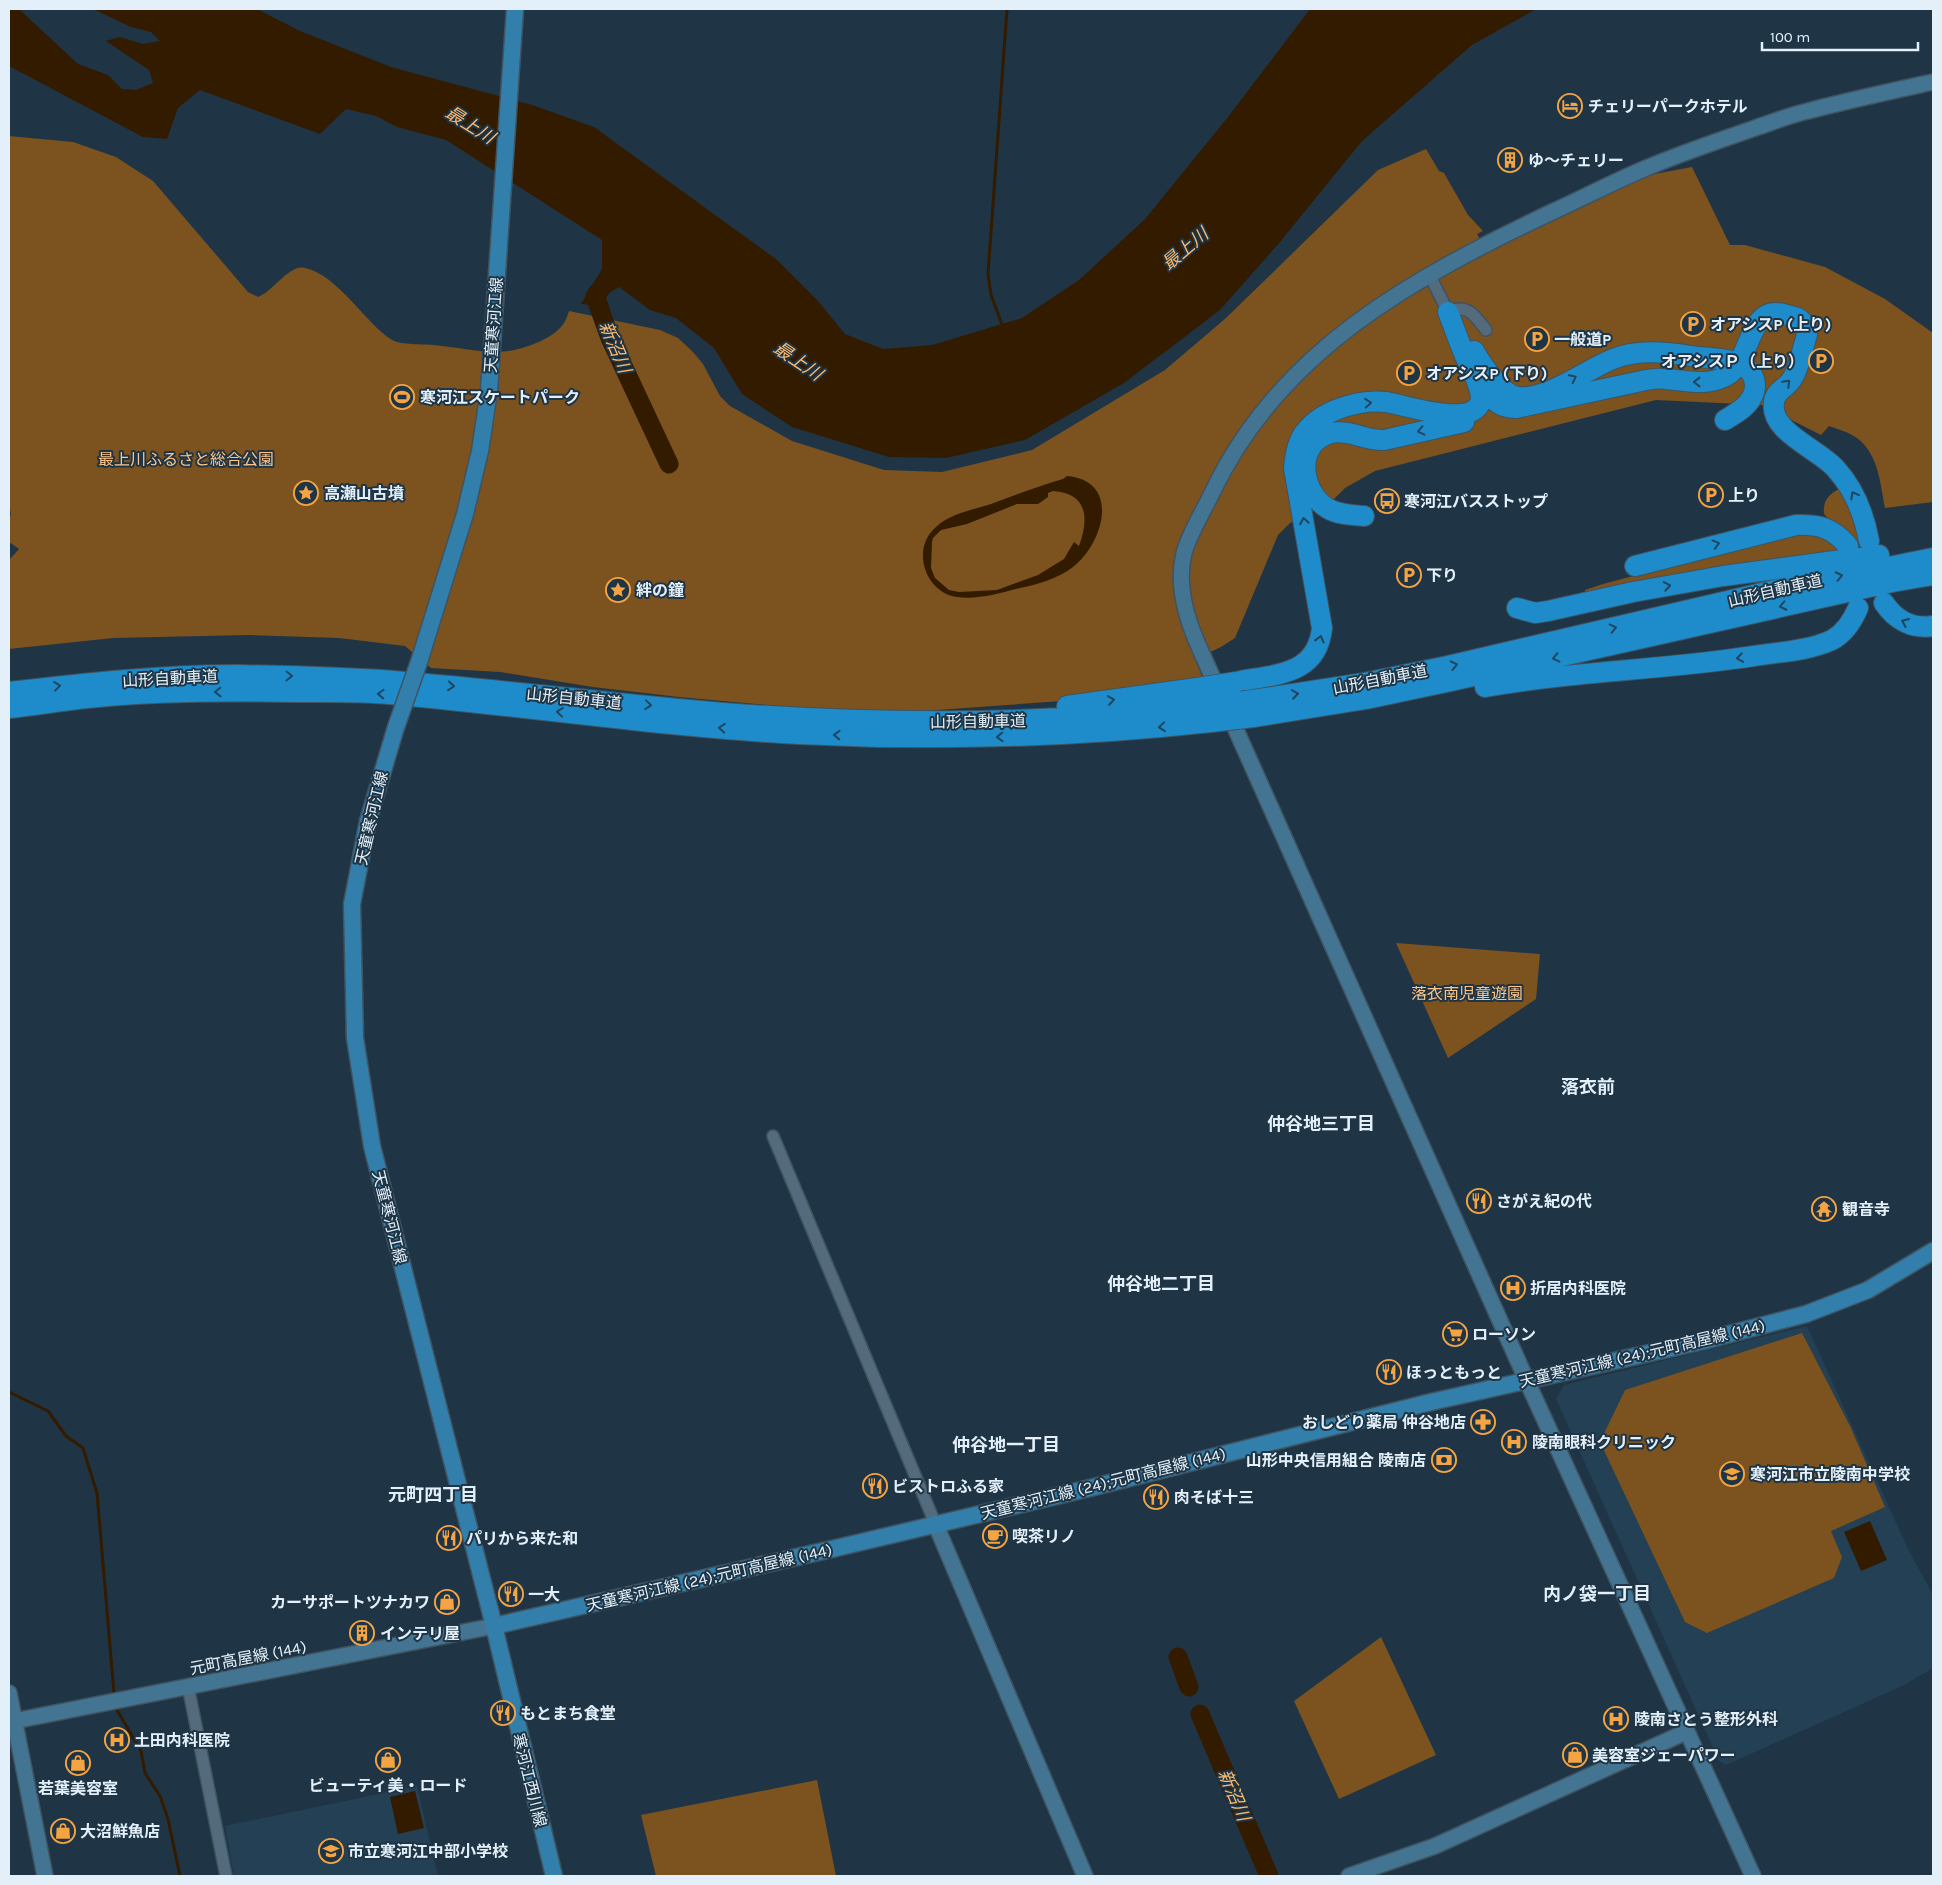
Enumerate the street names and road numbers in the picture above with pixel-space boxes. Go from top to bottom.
street label: 天童寒河江線 [481,276,506,374]
street label: 山形自動車道 [1726,570,1824,611]
street label: 山形自動車道 [1331,661,1429,698]
street label: 山形自動車道 [122,666,218,690]
street label: 山形自動車道 [525,684,623,713]
street label: 山形自動車道 [930,711,1026,732]
street label: 天童寒河江線 [351,769,392,867]
street label: 天童寒河江線 [369,1168,410,1266]
street label: 天童寒河江線 (24);元町高屋線 (144) [1517,1316,1767,1391]
street label: 天童寒河江線 (24);元町高屋線 (144) [979,1444,1228,1523]
street label: 天童寒河江線 (24);元町高屋線 (144) [584,1540,834,1615]
street label: 元町高屋線 (144) [188,1637,308,1678]
street label: 寒河江西川線 [509,1731,550,1829]

